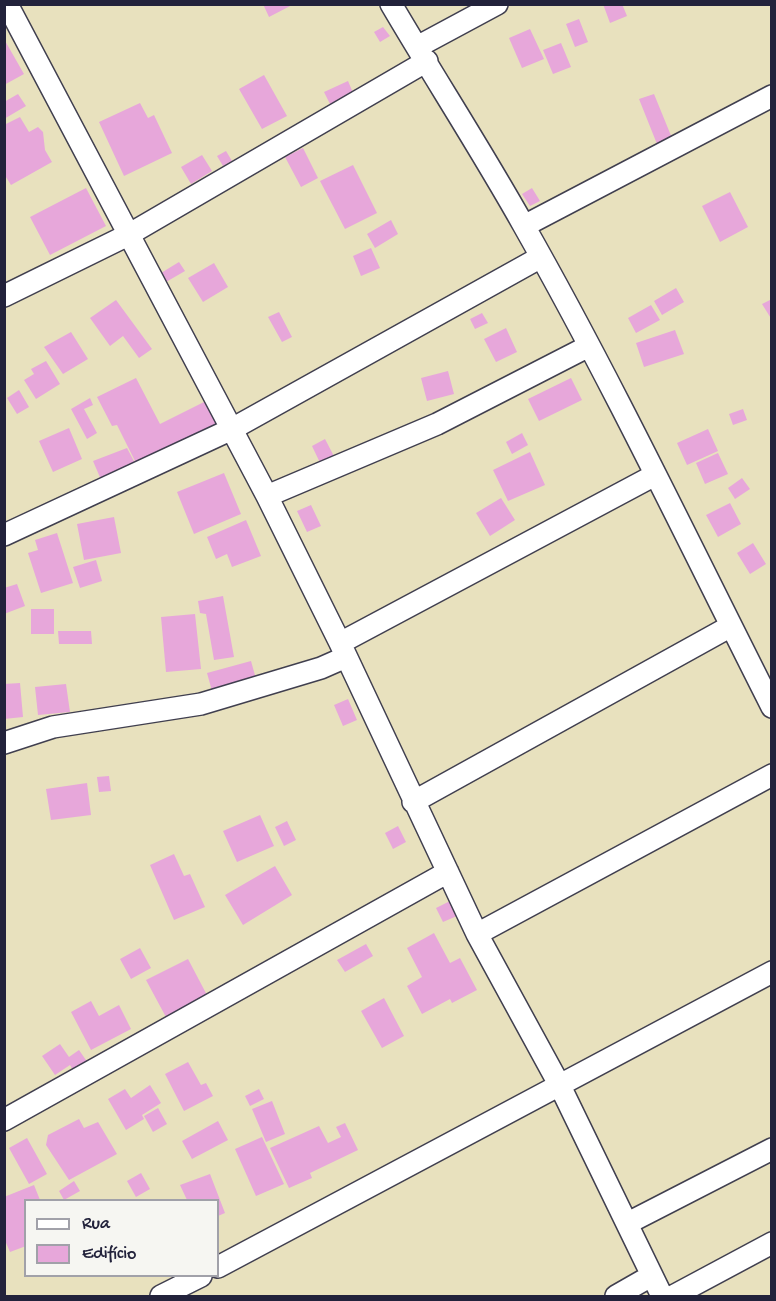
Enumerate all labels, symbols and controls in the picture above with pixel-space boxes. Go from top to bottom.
legend [24,1199,219,1277]
text: Rua [82,1214,110,1235]
text: Edifício [82,1244,136,1265]

